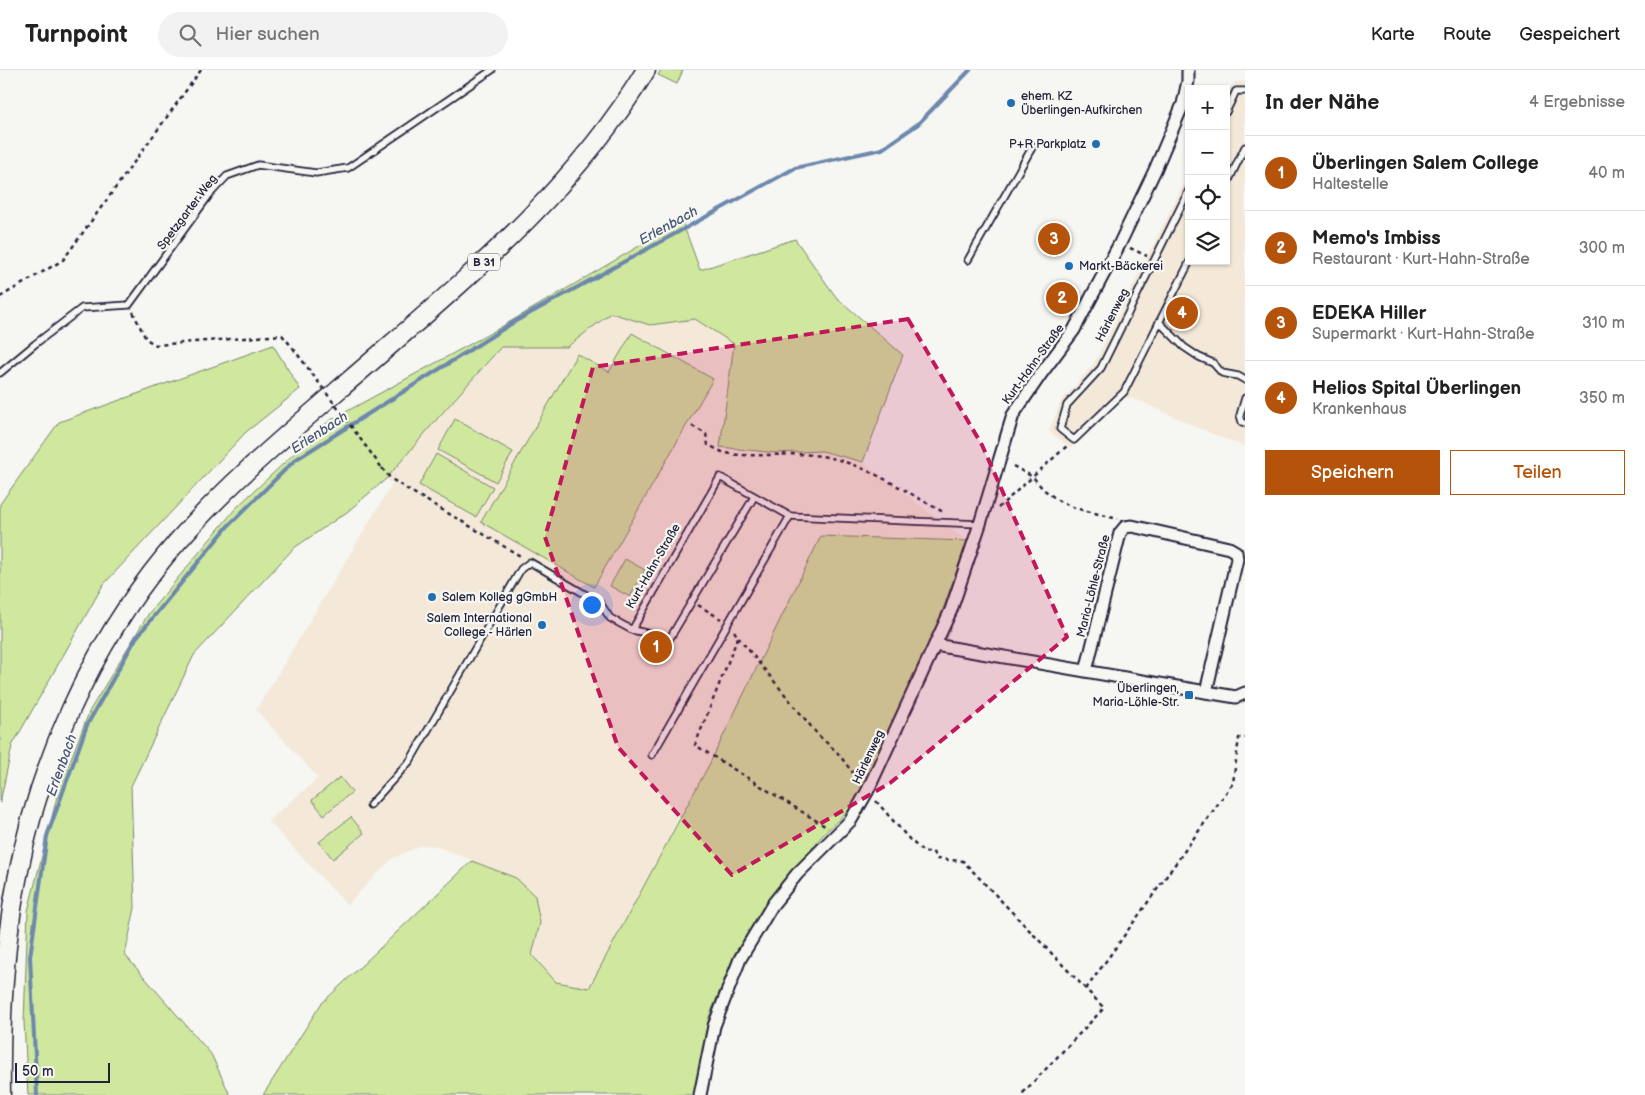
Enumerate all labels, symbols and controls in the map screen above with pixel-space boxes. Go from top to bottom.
search box [158,12,508,57]
text: Turnpoint [25,20,128,49]
icon: search [176,21,204,49]
text: Hier suchen [216,23,320,46]
text: Karte [1371,24,1415,45]
text: Route [1443,24,1491,45]
text: Gespeichert [1519,24,1620,45]
map controls [1185,85,1230,265]
button: + [1185,85,1230,130]
place label: ehem. KZ Überlingen-Aufkirchen [1021,89,1143,118]
text: In der Nähe [1265,90,1379,115]
text: 4 Ergebnisse [1529,93,1625,112]
marker: ehem. KZ Überlingen-Aufkirchen [1005,97,1017,109]
button: − [1185,130,1230,175]
place label: P+R Parkplatz [1009,137,1086,152]
marker: P+R Parkplatz [1090,138,1102,150]
text: Überlingen Salem College [1312,152,1539,175]
text: 1 [1278,164,1284,183]
text: 40 m [1588,164,1625,183]
street label: Spetzgarter Weg [154,172,221,253]
button: locate [1185,175,1230,220]
text: Haltestelle [1312,175,1389,194]
water label: Erlenbach [636,202,701,248]
pin: 3 [1038,220,1070,258]
button: layers [1185,220,1230,265]
text: Memo's Imbiss [1312,227,1441,250]
text: 2 [1276,239,1286,258]
text: 300 m [1579,239,1625,258]
text: Restaurant · Kurt-Hahn-Straße [1312,250,1530,269]
road number: B 31 [468,253,500,270]
place label: Markt-Bäckerei [1079,259,1163,274]
marker: Markt-Bäckerei [1063,260,1075,272]
pin: 2 [1046,279,1078,317]
street label: Härlenweg [1093,286,1132,345]
pin: 4 [1166,294,1198,332]
text: EDEKA Hiller [1312,302,1426,325]
text: 3 [1276,314,1286,333]
text: 310 m [1582,314,1625,333]
street label: Kurt-Hahn-Straße [999,321,1068,407]
text: Supermarkt · Kurt-Hahn-Straße [1312,325,1535,344]
text: Helios Spital Überlingen [1312,377,1521,400]
text: 4 [1276,389,1286,408]
text: 350 m [1579,389,1625,408]
text: Krankenhaus [1312,400,1407,419]
water label: Erlenbach [288,408,351,457]
button: Speichern [1265,450,1440,495]
button: Teilen [1450,450,1625,495]
street label: Kurt-Hahn-Straße [623,521,684,611]
street label: Maria-Löhle-Straße [1073,533,1113,639]
place label: Salem Kolleg gGmbH [442,590,557,605]
marker: Salem Kolleg gGmbH [426,591,438,603]
your location [579,592,605,618]
place label: Salem International College - Härlen [427,611,532,640]
marker: Salem International College - Härlen [536,619,548,631]
pin: 1 [640,628,672,666]
place label: Überlingen, Maria-Löhle-Str. [1093,680,1179,710]
marker: Überlingen, Maria-Löhle-Str. [1183,689,1195,701]
street label: Härlenweg [849,728,888,787]
water label: Erlenbach [42,732,81,798]
scale bar [15,1060,110,1083]
text: 50 m [22,1063,54,1080]

